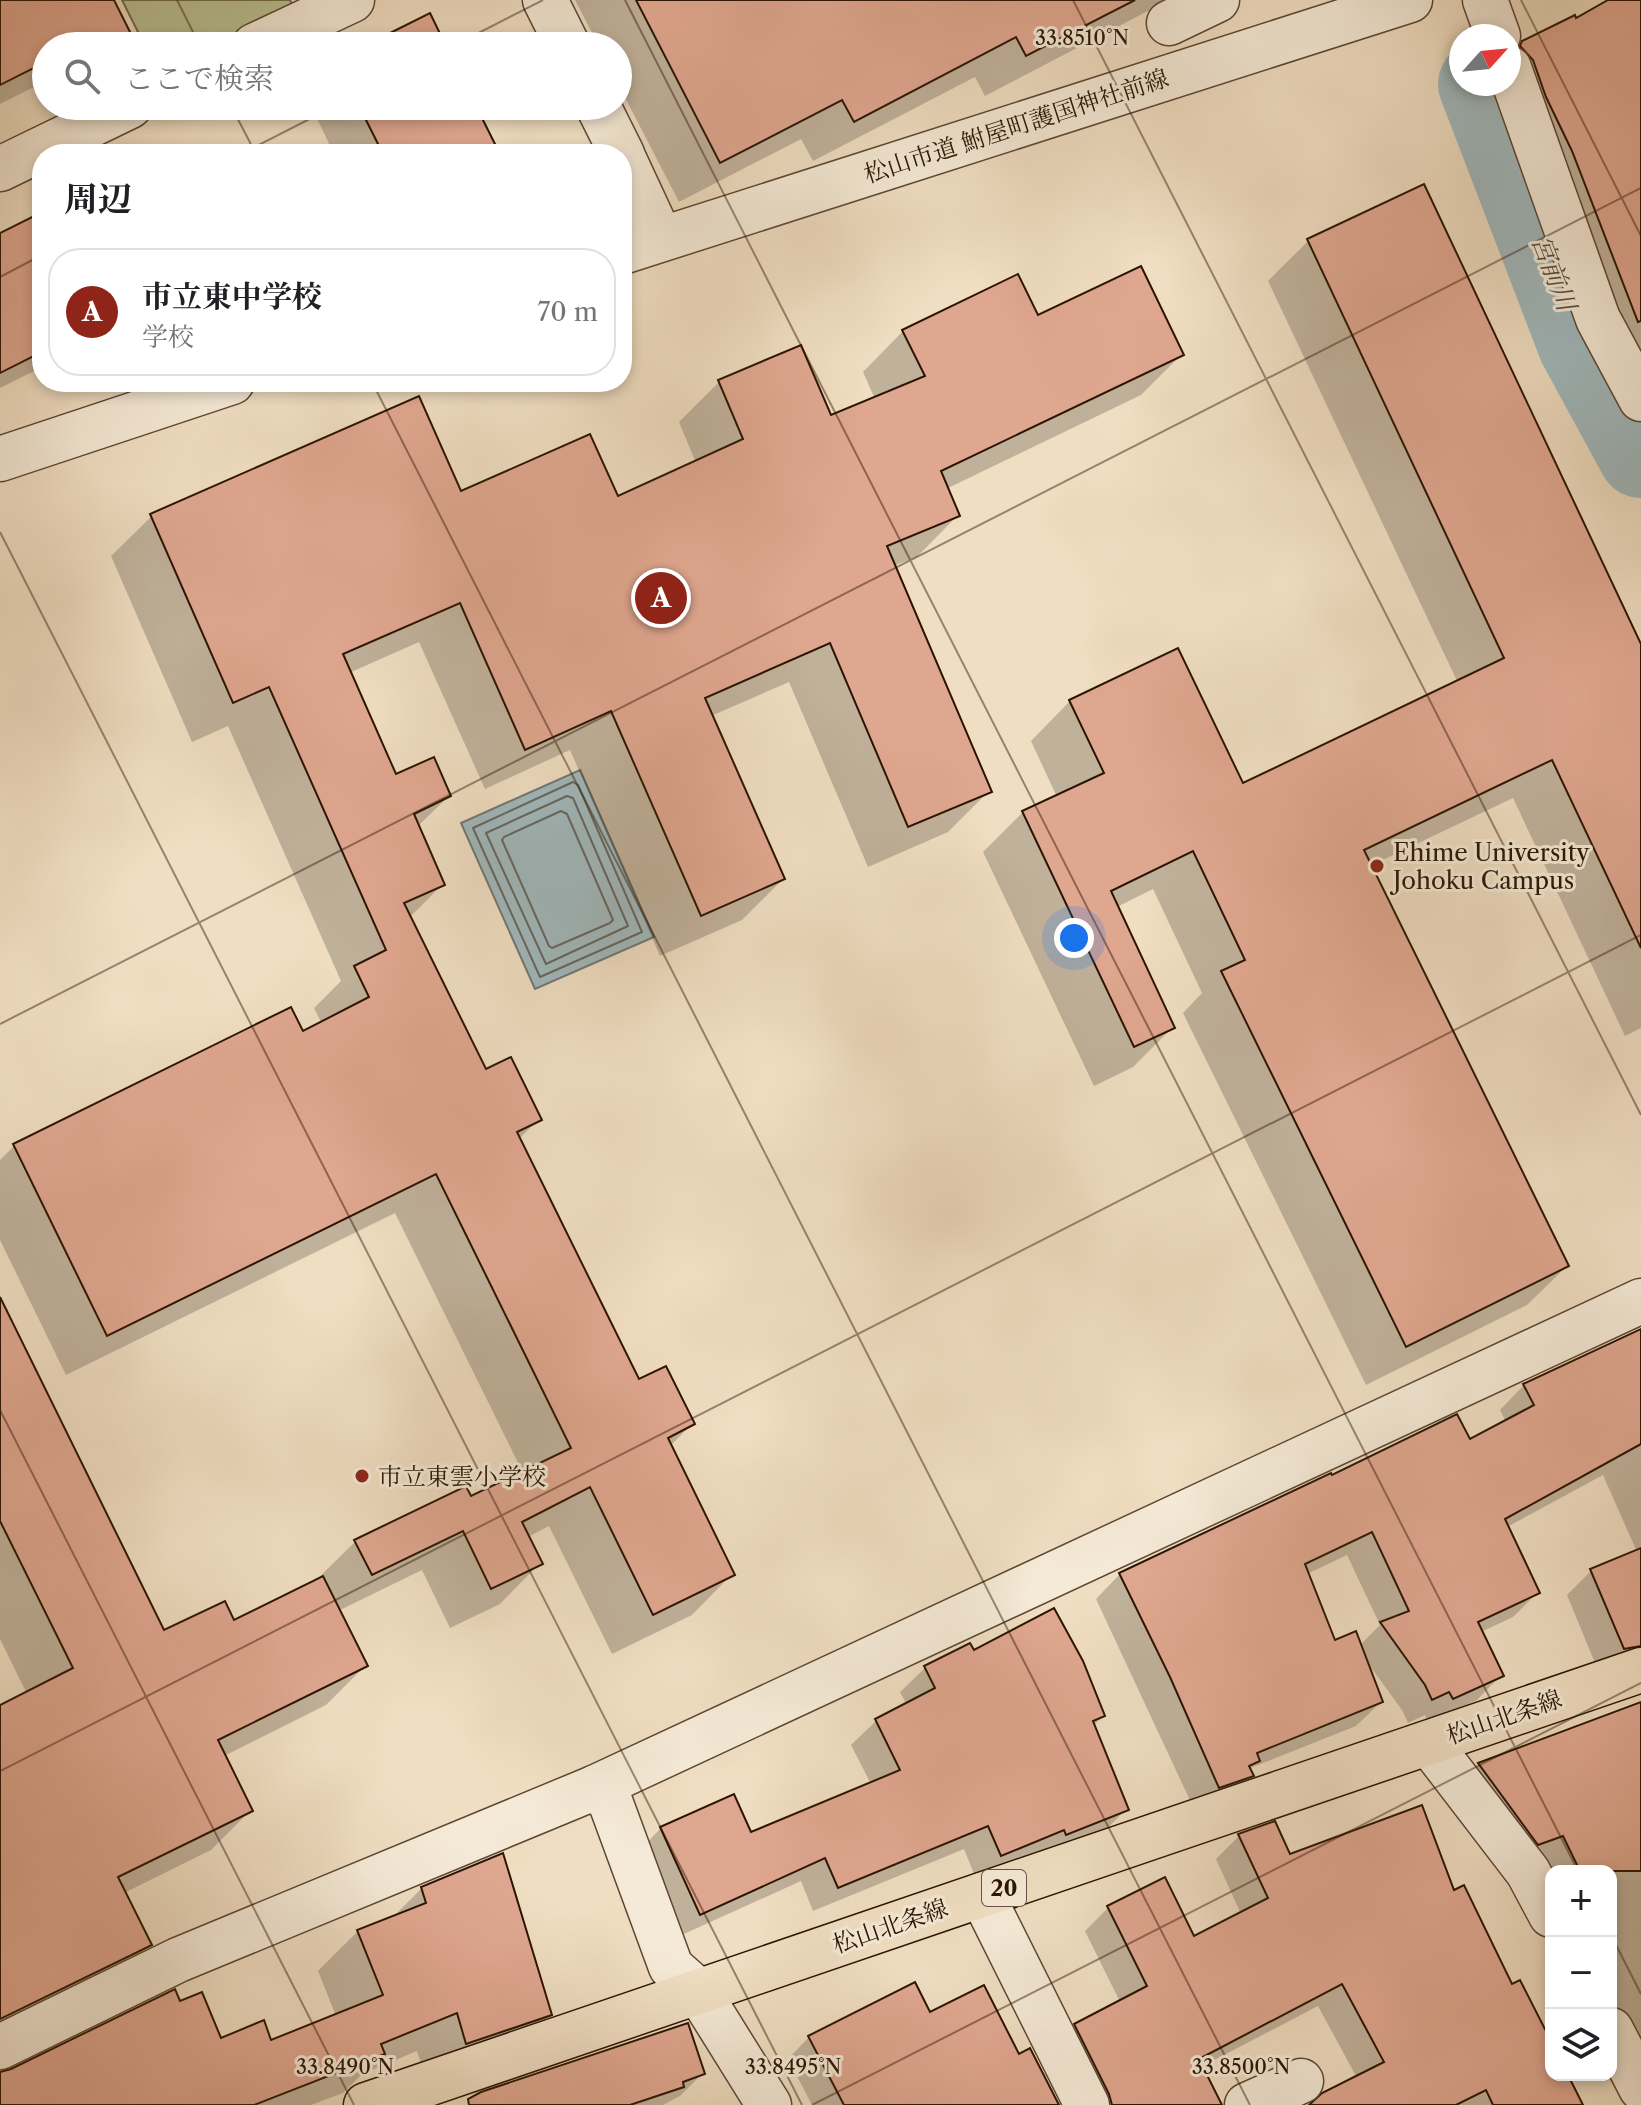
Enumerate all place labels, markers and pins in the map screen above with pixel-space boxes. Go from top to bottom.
pin: A [635,568,687,628]
place label: Ehime University Johoku Campus [1389,838,1590,895]
marker: Ehime University Johoku Campus [1368,857,1386,875]
place label: 市立東雲小学校 [378,1462,546,1491]
marker: 市立東雲小学校 [353,1467,371,1485]

